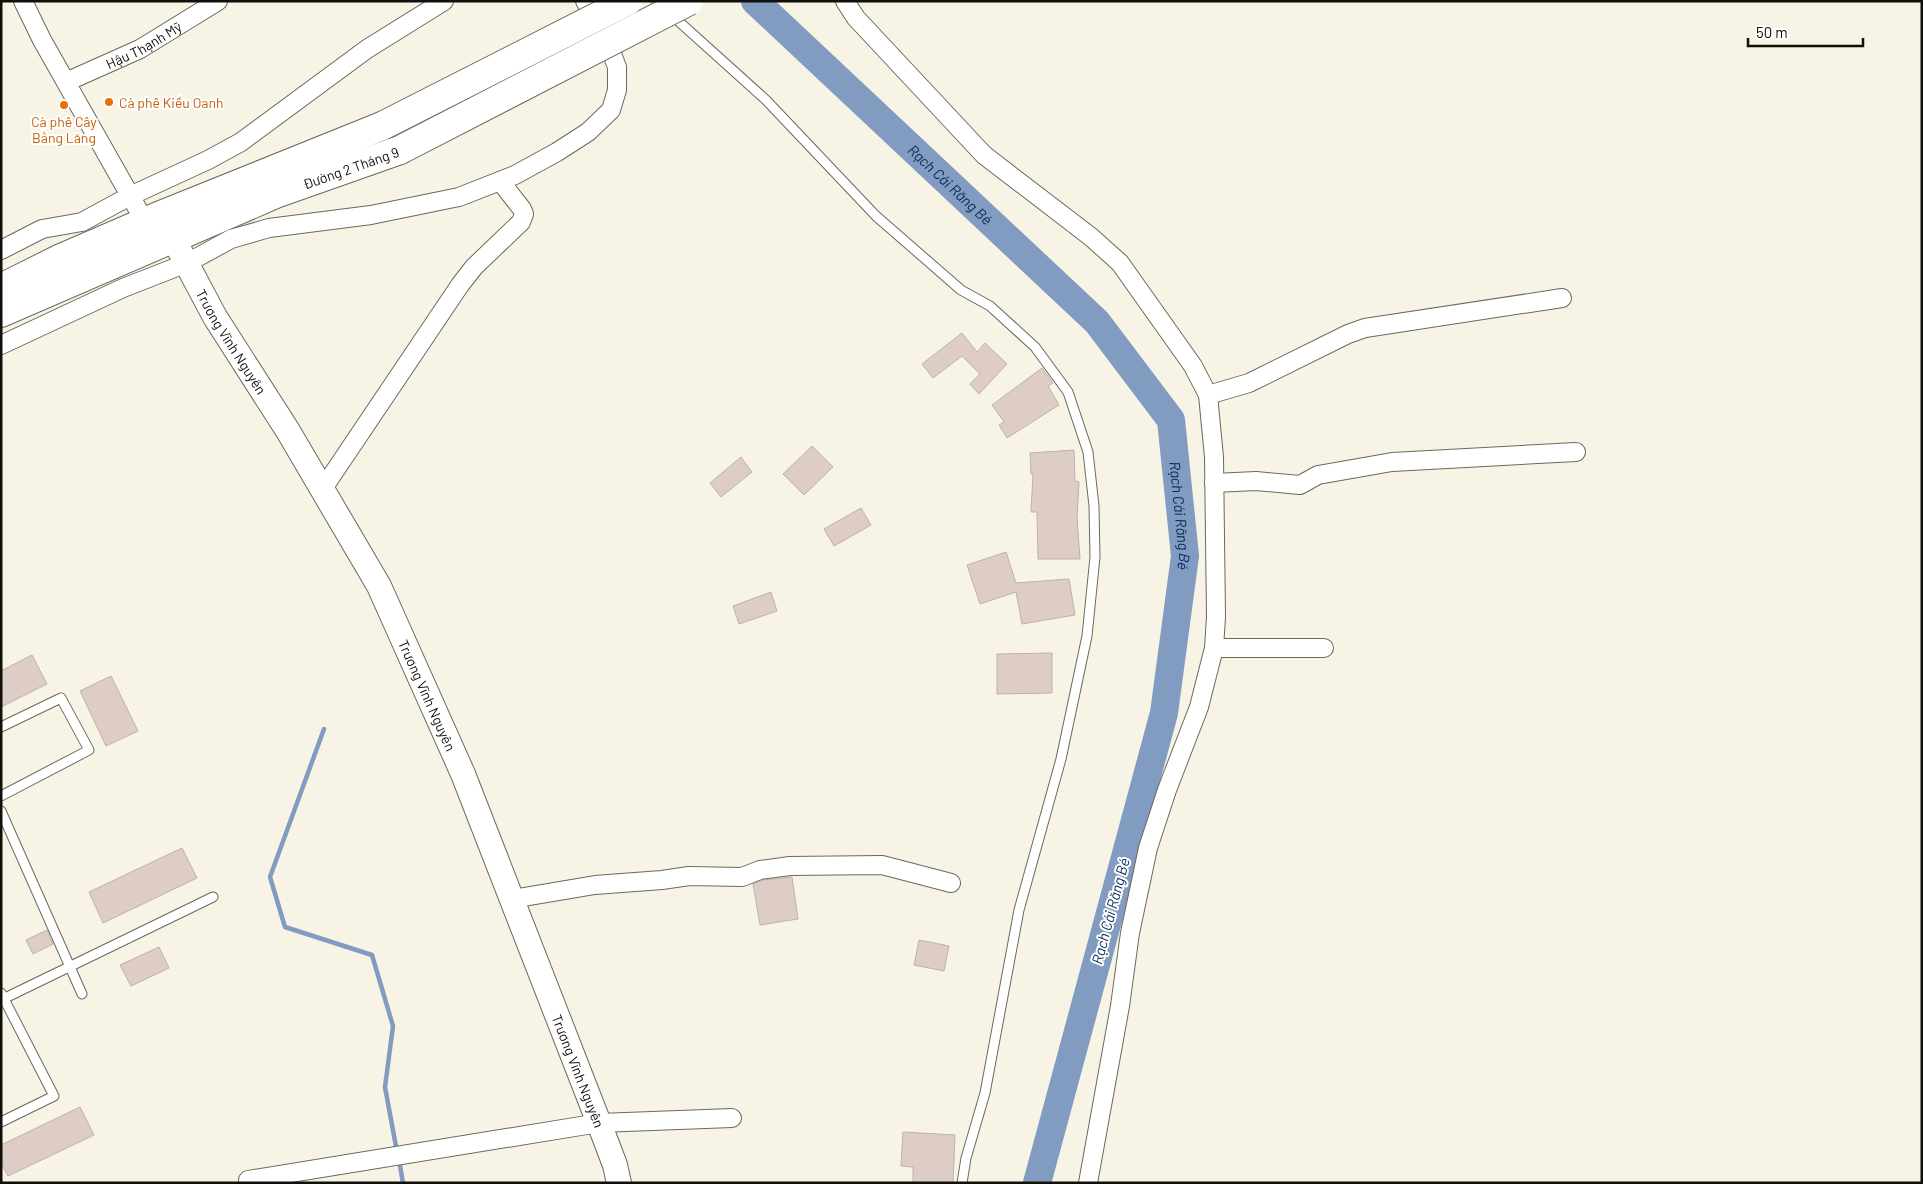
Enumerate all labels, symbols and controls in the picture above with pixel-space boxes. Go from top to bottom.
scale bar [1748,15,1863,47]
street label: Hậu Thạnh Mỹ [103,17,185,72]
text: 50 m [1756,23,1788,41]
place label: Cà phê Kiều Oanh [119,94,224,111]
marker: Cà phê Kiều Oanh [103,96,115,108]
marker: Cà phê Cây Bằng Lăng [58,99,70,111]
place label: Cà phê Cây Bằng Lăng [31,113,97,146]
water label: Rạch Cái Răng Bé [904,140,997,229]
street label: Đường 2 Tháng 9 [301,143,401,192]
street label: Trương Vĩnh Nguyên [193,286,270,397]
water label: Rạch Cái Răng Bé [1166,460,1194,571]
street label: Trương Vĩnh Nguyên [395,637,460,753]
water label: Rạch Cái Răng Bé [1087,856,1133,966]
street label: Trương Vĩnh Nguyên [549,1012,608,1130]

